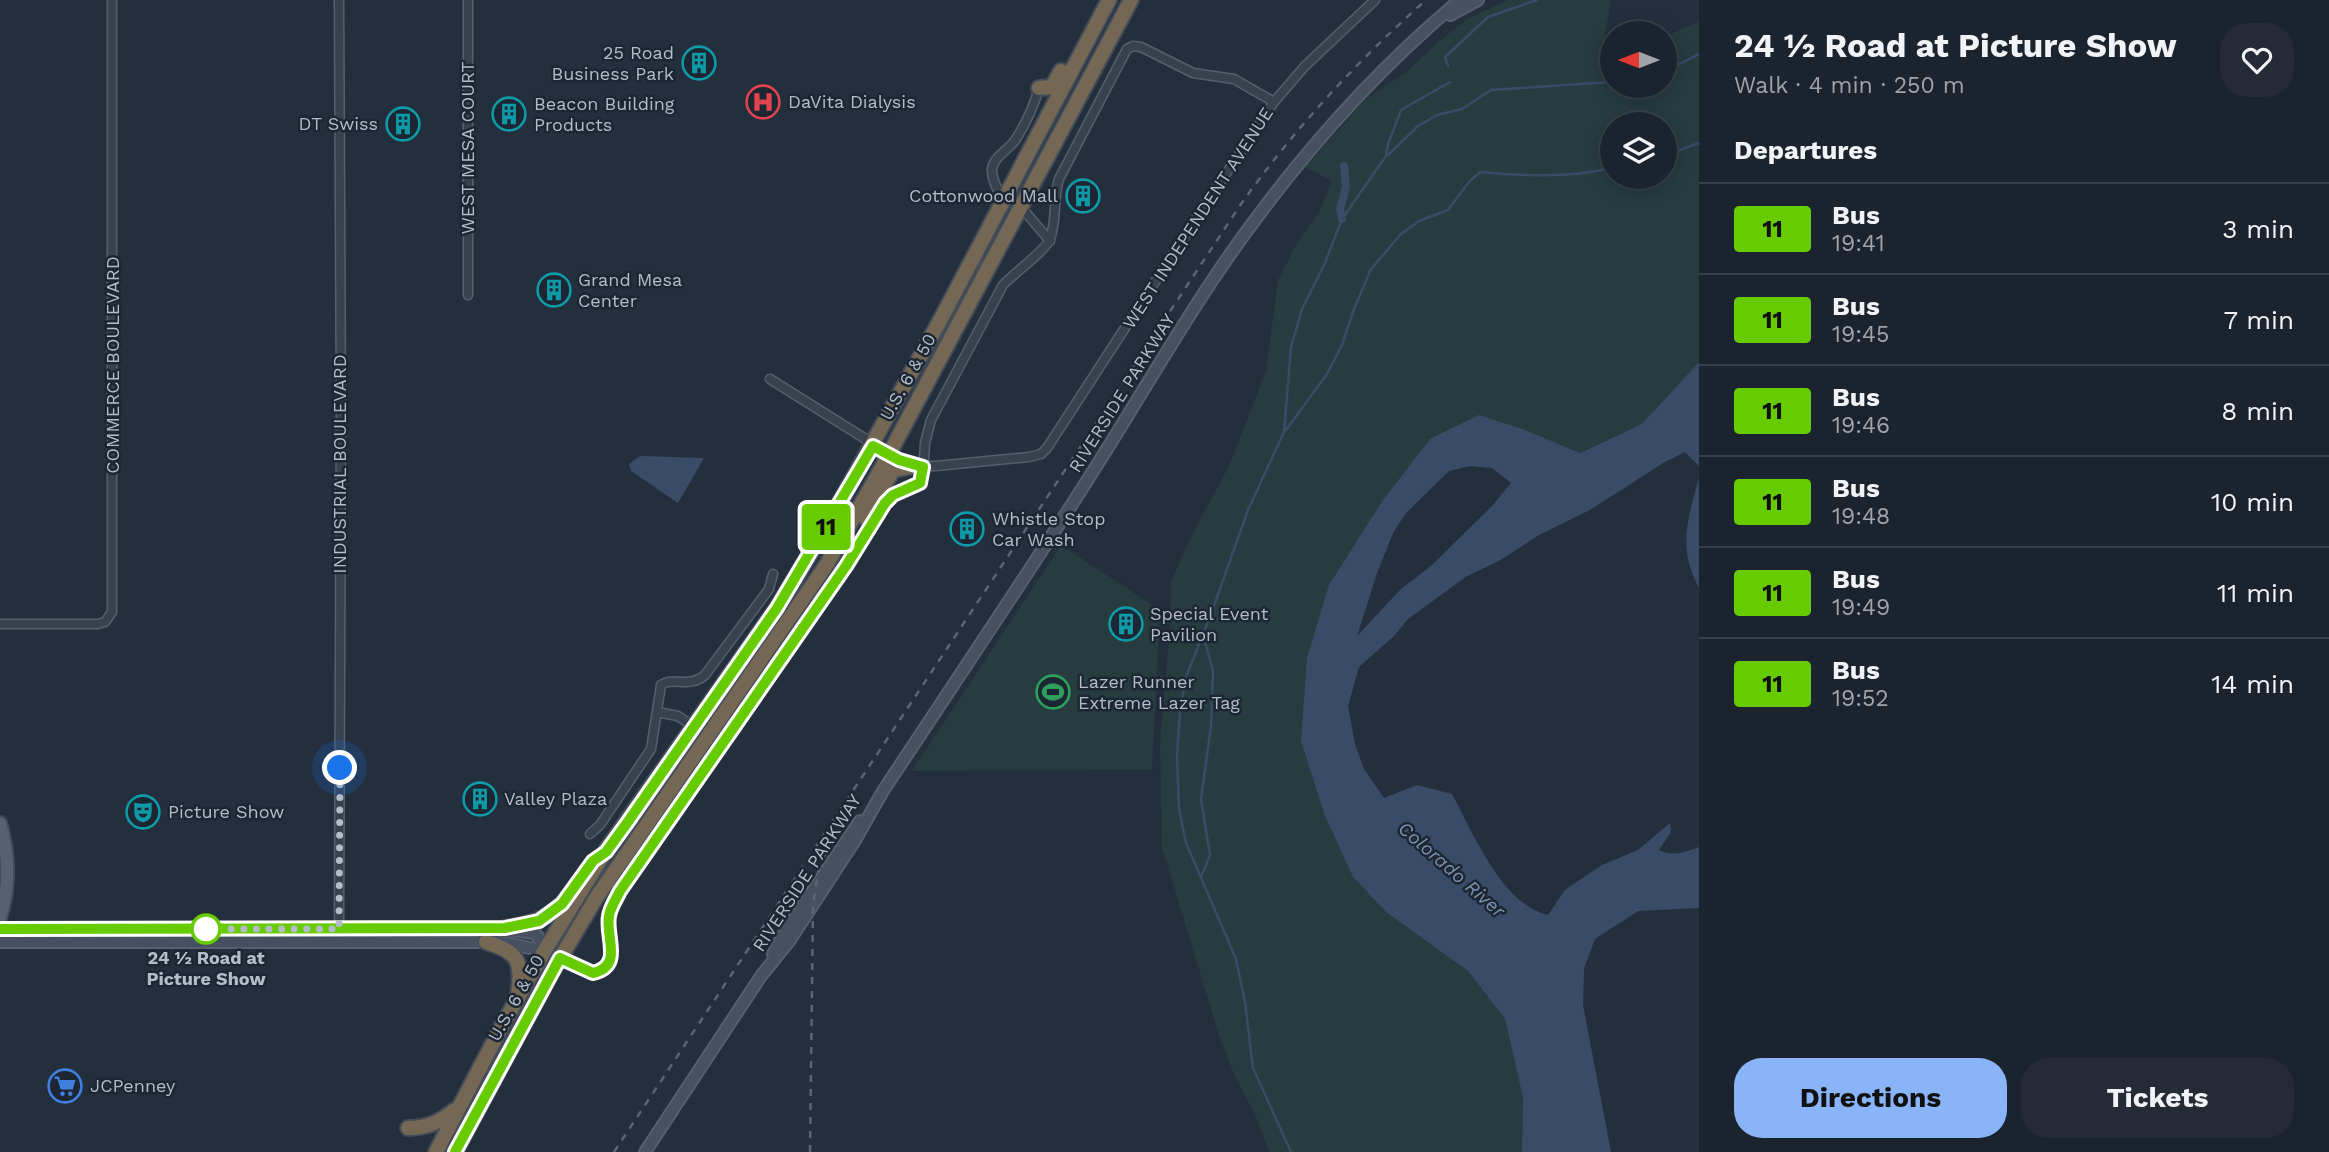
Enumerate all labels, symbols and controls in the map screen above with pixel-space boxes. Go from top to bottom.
north arrow [1600,21,1676,98]
map controls [1600,21,1677,189]
button: heart [2220,23,2294,97]
text: 24 ½ Road at Picture Show [1734,26,2177,65]
place label: 25 Road Business Park [552,42,674,84]
building icon: 25 Road Business Park [680,44,718,82]
street label: WEST MESA COURT [457,61,478,234]
text: Walk · 4 min · 250 m [1734,72,1965,99]
hospital icon: DaVita Dialysis [744,83,782,121]
place label: DaVita Dialysis [788,91,916,112]
place label: Beacon Building Products [534,93,675,135]
building icon: Beacon Building Products [490,95,528,133]
street label: WEST INDEPENDENT AVENUE [1118,103,1277,332]
building icon: DT Swiss [384,105,422,143]
button: layers [1600,112,1677,189]
place label: DT Swiss [299,113,378,134]
text: Departures [1734,135,1877,165]
building icon: Cottonwood Mall [1064,177,1102,215]
place label: Cottonwood Mall [909,185,1058,206]
text: Bus [1832,200,1880,230]
text: 3 min [2222,214,2294,244]
text: 11 [1762,215,1783,243]
text: 19:41 [1832,230,1885,257]
street label: COMMERCE BOULEVARD [102,256,123,474]
place label: Grand Mesa Center [578,269,682,311]
building icon: Grand Mesa Center [535,271,573,309]
text: Bus [1832,291,1880,321]
text: 7 min [2224,305,2294,335]
text: 11 [1762,306,1783,334]
street label: RIVERSIDE PARKWAY [1064,309,1179,476]
text: 19:45 [1832,321,1889,348]
street label: U.S. 6 & 50 [875,330,940,424]
street label: INDUSTRIAL BOULEVARD [329,354,350,574]
text: Bus [1832,382,1880,412]
text: 8 min [2221,396,2294,426]
text: 11 [1762,397,1783,425]
text: 19:46 [1832,412,1890,439]
text: Bus [1832,473,1880,503]
text: 10 min [2211,487,2294,517]
text: 11 [1762,488,1783,516]
text: 19:48 [1832,503,1890,530]
line badge: 11 [794,504,858,550]
place label: Whistle Stop Car Wash [992,508,1105,550]
building icon: Whistle Stop Car Wash [948,510,986,548]
text: 11 [816,513,836,541]
text: Bus [1832,564,1880,594]
text: 11 min [2217,578,2294,608]
text: 11 [1762,579,1783,607]
text: 19:49 [1832,594,1890,621]
place label: Special Event Pavilion [1150,603,1269,645]
building icon: Special Event Pavilion [1107,605,1145,643]
text: Bus [1832,655,1880,685]
text: 14 min [2211,669,2294,699]
text: 11 [1762,670,1783,698]
place label: Lazer Runner Extreme Lazer Tag [1078,671,1240,713]
sports icon: Lazer Runner Extreme Lazer Tag [1034,673,1072,711]
text: 19:52 [1832,685,1889,712]
your location [322,750,357,785]
building icon: Valley Plaza [461,780,499,818]
place label: Valley Plaza [504,788,607,809]
street label: RIVERSIDE PARKWAY [748,790,866,955]
theatre icon: Picture Show [124,793,162,831]
place label: Picture Show [168,801,284,822]
water label: Colorado River [1394,817,1510,922]
marker: 24 ½ Road at Picture Show [191,914,221,944]
place label: 24 ½ Road at Picture Show [146,947,266,989]
street label: U.S. 6 & 50 [483,951,548,1045]
button: Directions [1734,1058,2007,1138]
button: Tickets [2021,1058,2294,1138]
supermarket icon: JCPenney [46,1067,84,1105]
place label: JCPenney [90,1075,176,1096]

